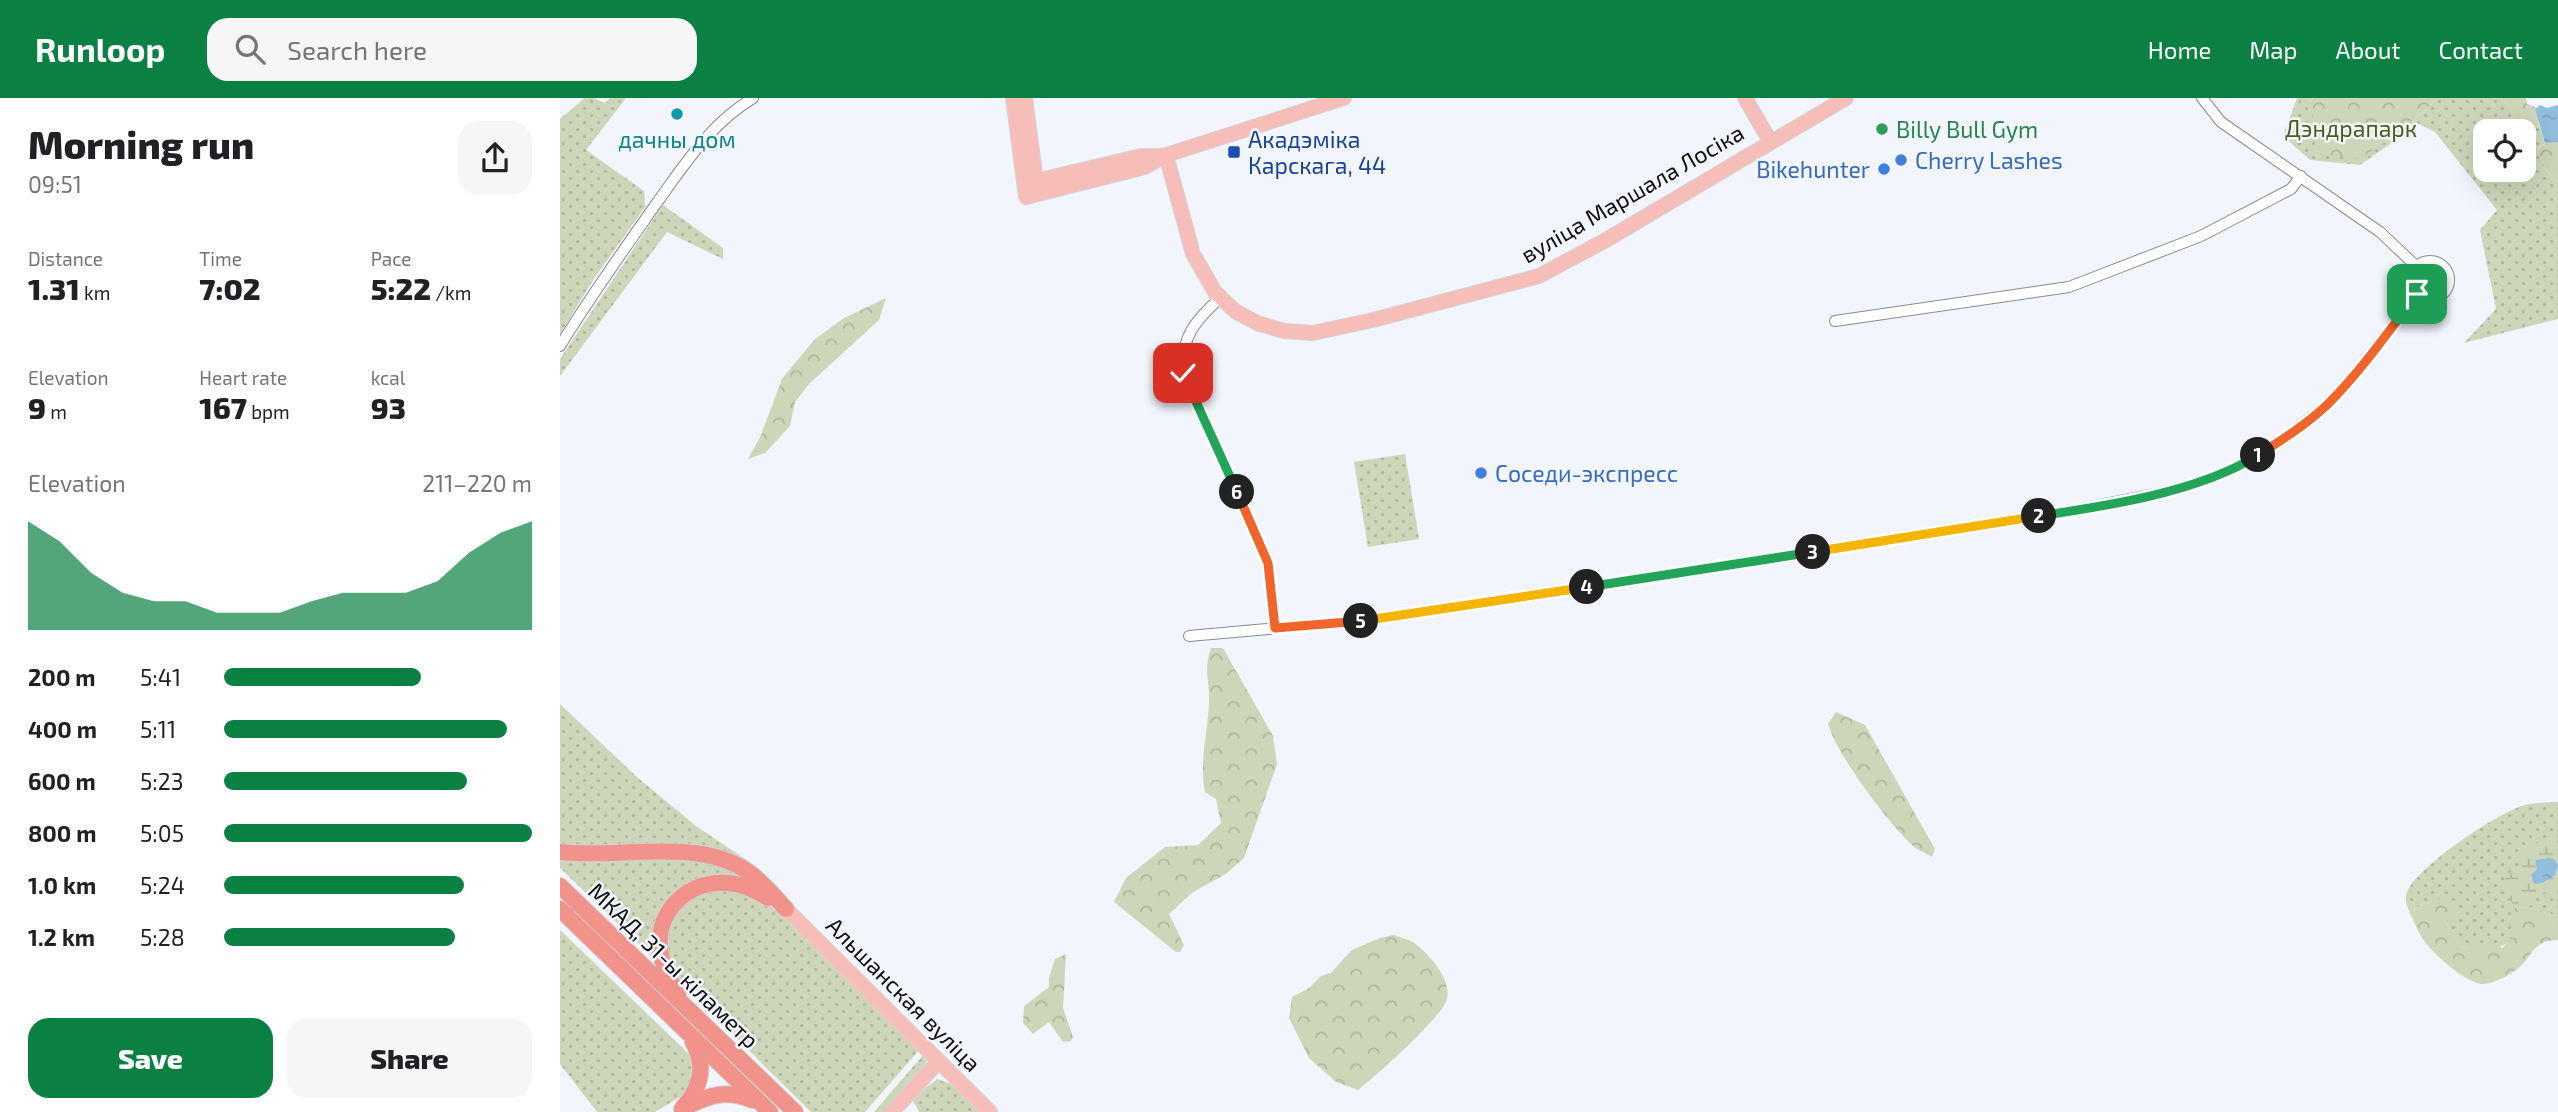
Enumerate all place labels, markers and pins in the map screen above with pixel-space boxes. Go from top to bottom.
marker: дачны дом [669,106,685,122]
place label: Billy Bull Gym [1896,115,2038,143]
marker: Billy Bull Gym [1874,121,1890,137]
place label: дачны дом [618,125,736,153]
place label: Акадэміка Карскага, 44 [1248,125,1386,179]
marker: Акадэміка Карскага, 44 [1226,144,1242,160]
place label: Cherry Lashes [1915,146,2063,174]
marker: Cherry Lashes [1893,152,1909,168]
place label: Bikehunter [1756,155,1870,183]
marker: Bikehunter [1876,161,1892,177]
pin [2387,264,2447,324]
pin [1153,343,1213,403]
pin: 1 [2240,438,2276,472]
place label: Соседи-экспресс [1495,459,1678,487]
marker: Соседи-экспресс [1473,465,1489,481]
pin: 6 [1220,474,1254,510]
pin: 2 [2022,498,2056,534]
pin: 3 [1796,534,1830,570]
pin: 4 [1570,570,1604,604]
pin: 5 [1344,603,1378,638]

